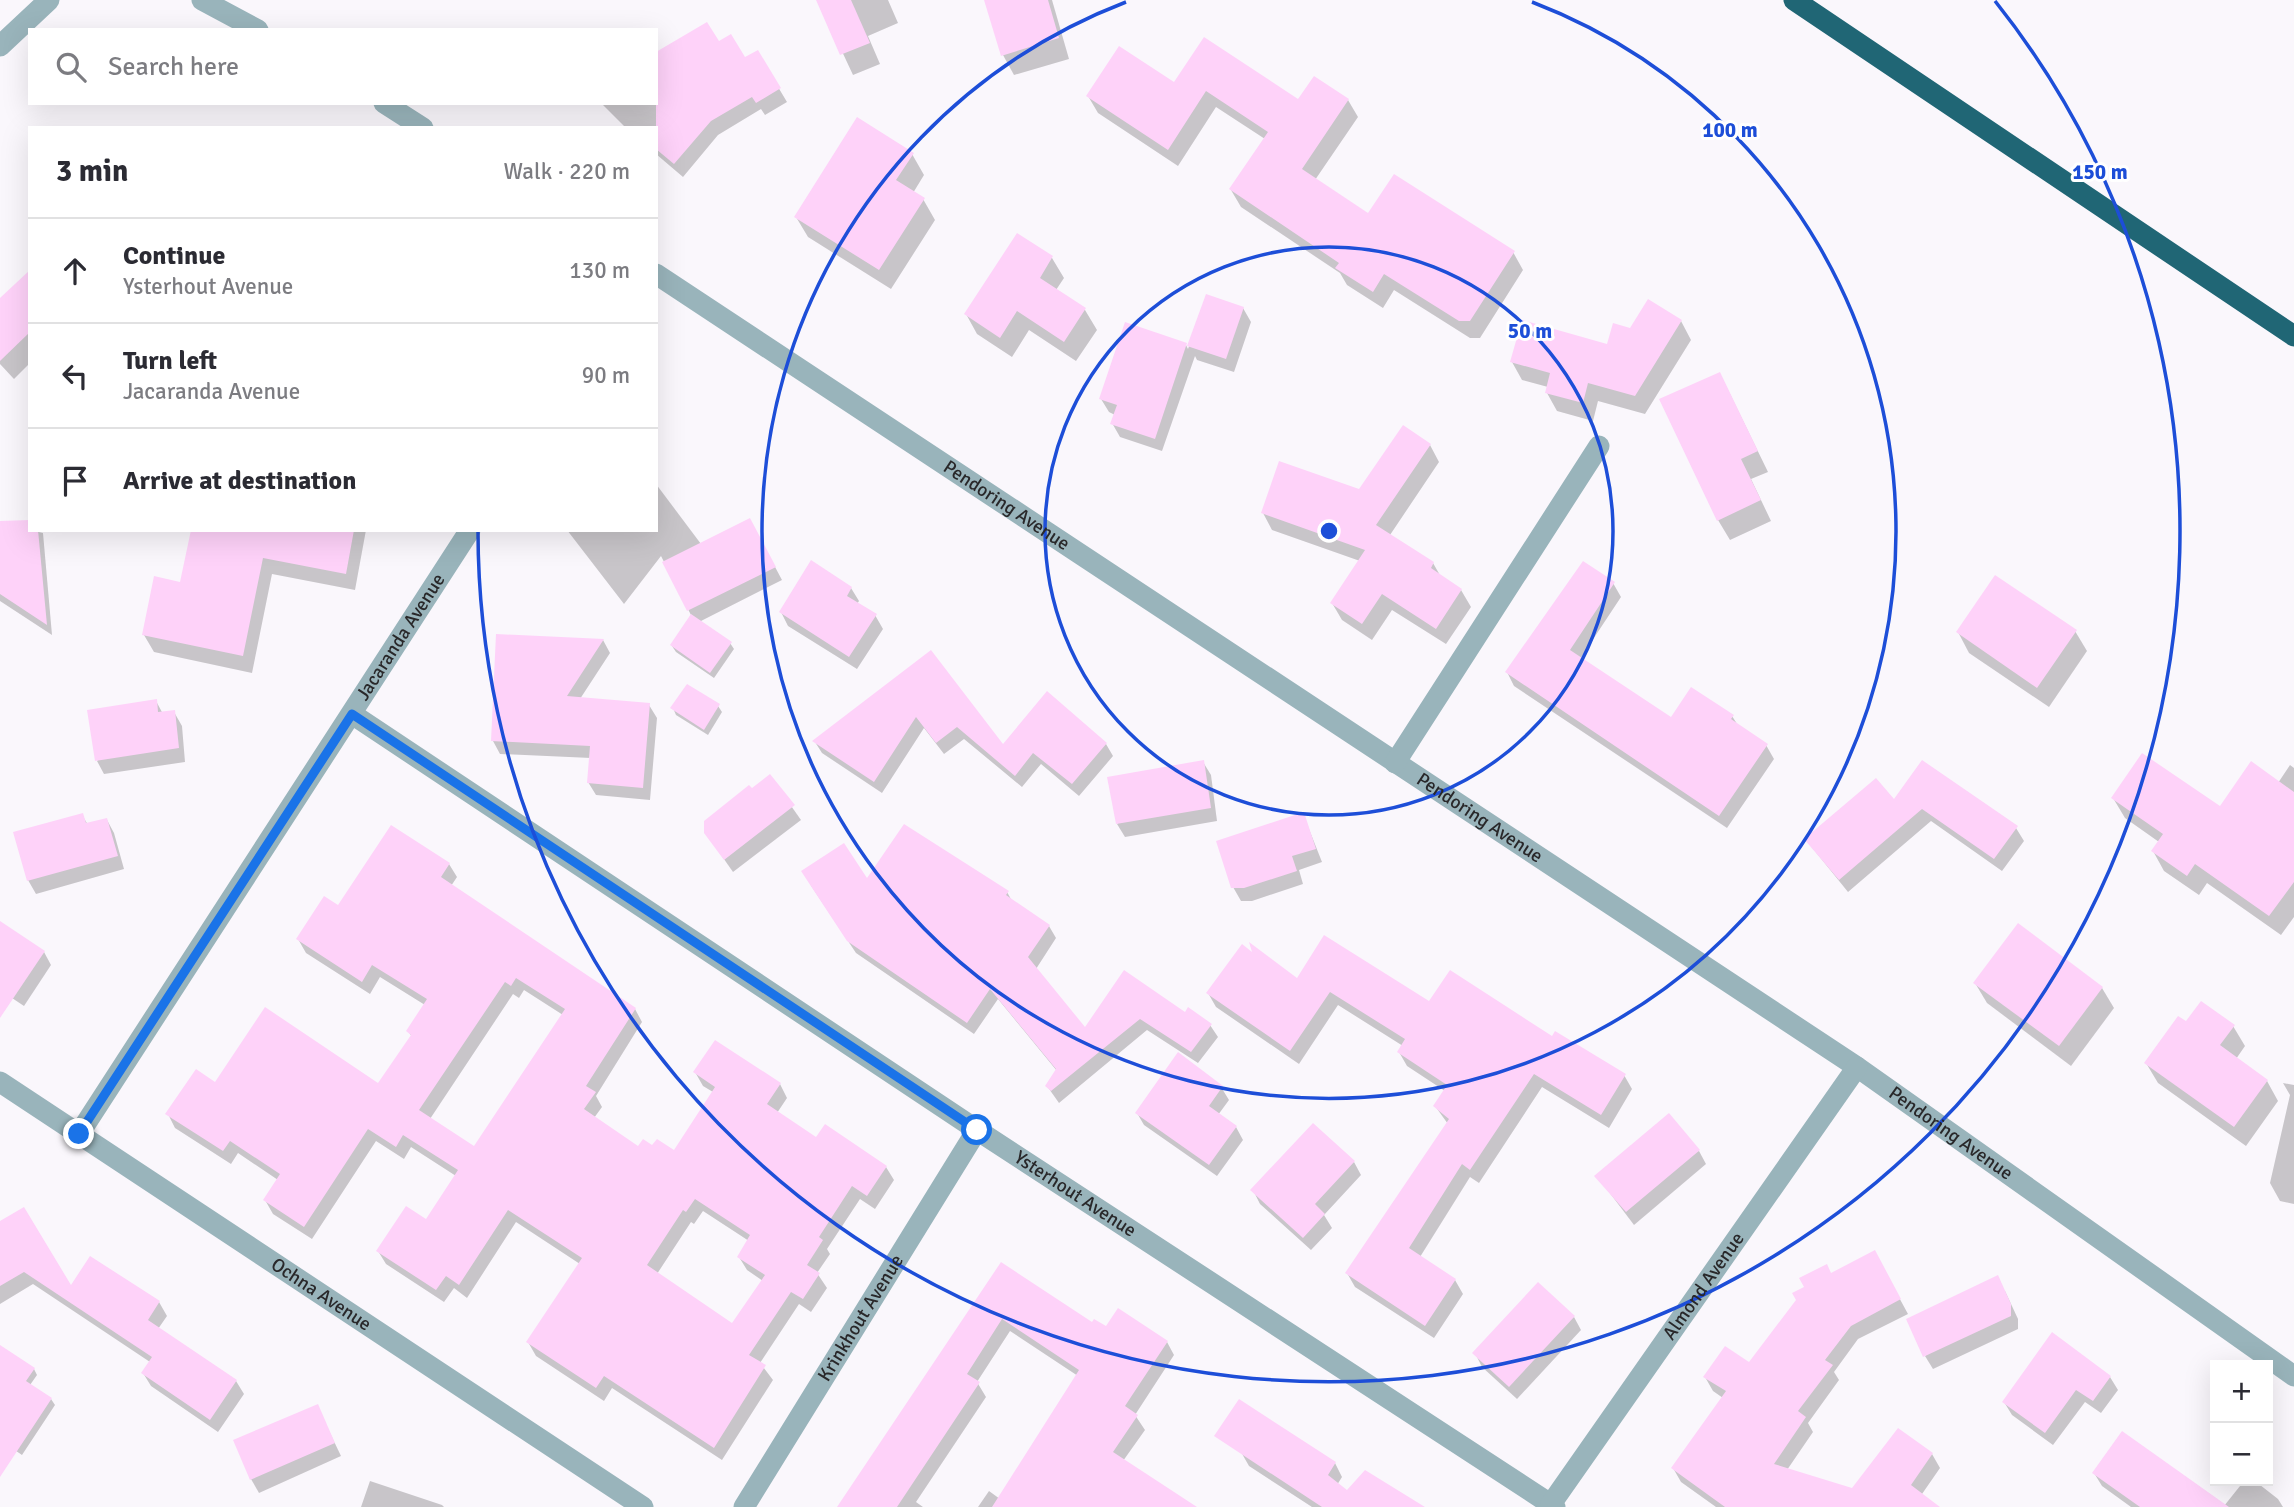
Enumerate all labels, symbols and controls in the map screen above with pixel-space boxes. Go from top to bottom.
search box [28,28,658,105]
icon: search [52,48,90,86]
text: Search here [108,51,239,83]
text: 100 m [1702,117,1758,143]
text: 3 min [56,153,128,190]
text: Walk · 220 m [504,157,630,186]
text: 150 m [2072,159,2128,185]
text: Continue [123,240,225,272]
icon: ahead [56,252,94,290]
text: 130 m [569,256,630,285]
text: Ysterhout Avenue [123,272,293,301]
text: 50 m [1508,318,1552,344]
text: Turn left [123,345,217,377]
icon: left [56,357,94,395]
text: 90 m [582,361,630,390]
text: Jacaranda Avenue [123,377,300,406]
street label: Pendoring Avenue [939,455,1074,556]
icon: arrive [56,462,94,500]
text: Arrive at destination [123,465,356,497]
centre of rings [1317,519,1341,543]
street label: Jacaranda Avenue [351,569,451,705]
street label: Pendoring Avenue [1412,767,1547,868]
street label: Pendoring Avenue [1884,1081,2018,1185]
route start [961,1114,992,1145]
route end [63,1118,94,1149]
street label: Ysterhout Avenue [1010,1146,1141,1243]
street label: Almond Avenue [1658,1228,1750,1345]
street label: Krinkhout Avenue [812,1250,909,1386]
street label: Ochna Avenue [266,1252,376,1336]
map controls [2210,1360,2273,1486]
button: + [2210,1360,2273,1423]
button: − [2210,1423,2273,1486]

